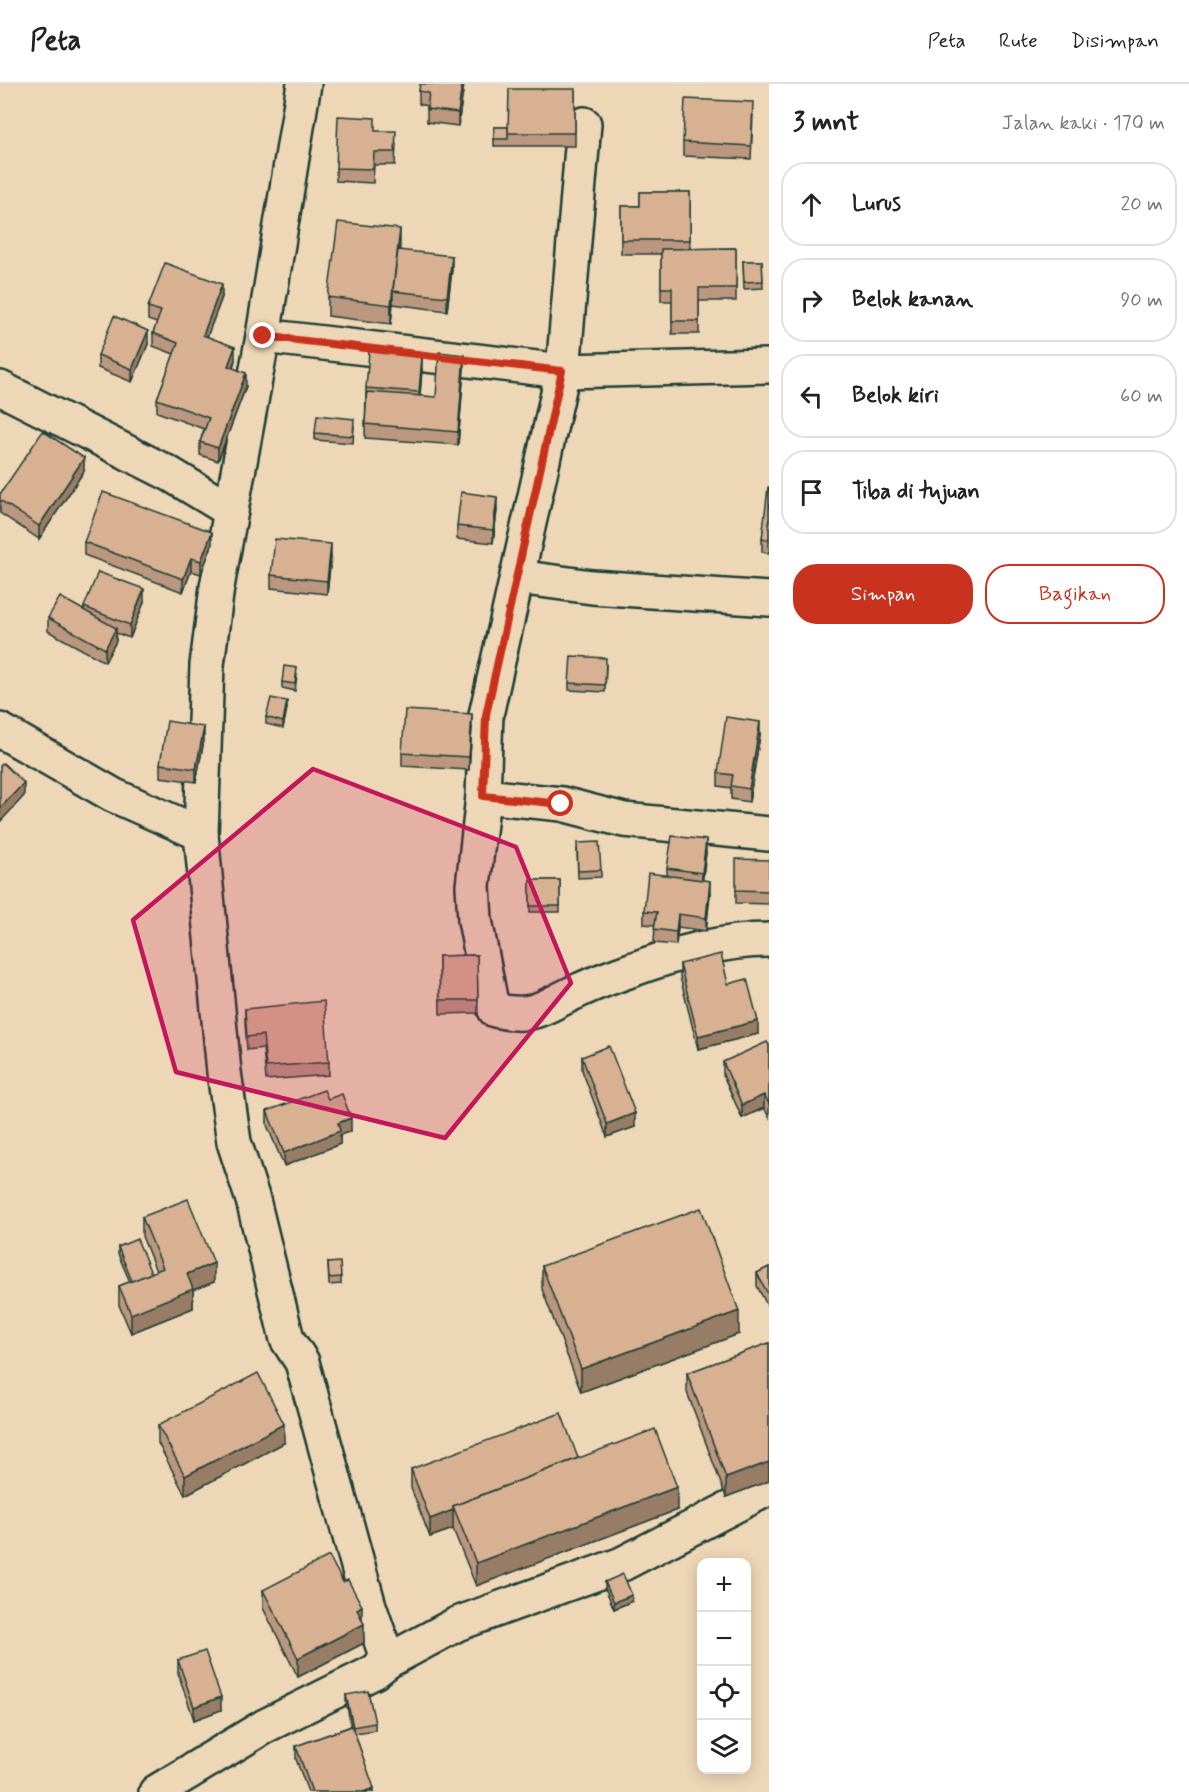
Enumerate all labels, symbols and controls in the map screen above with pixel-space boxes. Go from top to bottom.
text: Peta [30,23,81,60]
text: Peta [928,27,966,55]
text: Rute [999,27,1038,55]
text: Disimpan [1071,27,1159,55]
text: 3 mnt [793,106,859,140]
text: Jalan kaki · 170 m [1002,110,1165,137]
icon: ahead [795,188,828,221]
text: Lurus [852,190,901,218]
text: 20 m [1120,191,1163,218]
icon: right [795,284,828,317]
text: Belok kanan [852,286,973,314]
text: 90 m [1120,287,1163,314]
route end [249,322,275,348]
icon: left [795,380,828,413]
text: Belok kiri [852,382,939,410]
text: 60 m [1120,383,1163,410]
icon: arrive [795,476,828,509]
text: Tiba di tujuan [852,478,980,506]
button: Simpan [793,564,973,624]
button: Bagikan [985,564,1165,624]
route start [547,790,573,816]
map controls [697,1558,751,1774]
button: + [697,1558,751,1612]
button: − [697,1612,751,1666]
button: locate [697,1666,751,1720]
button: layers [697,1720,751,1774]

